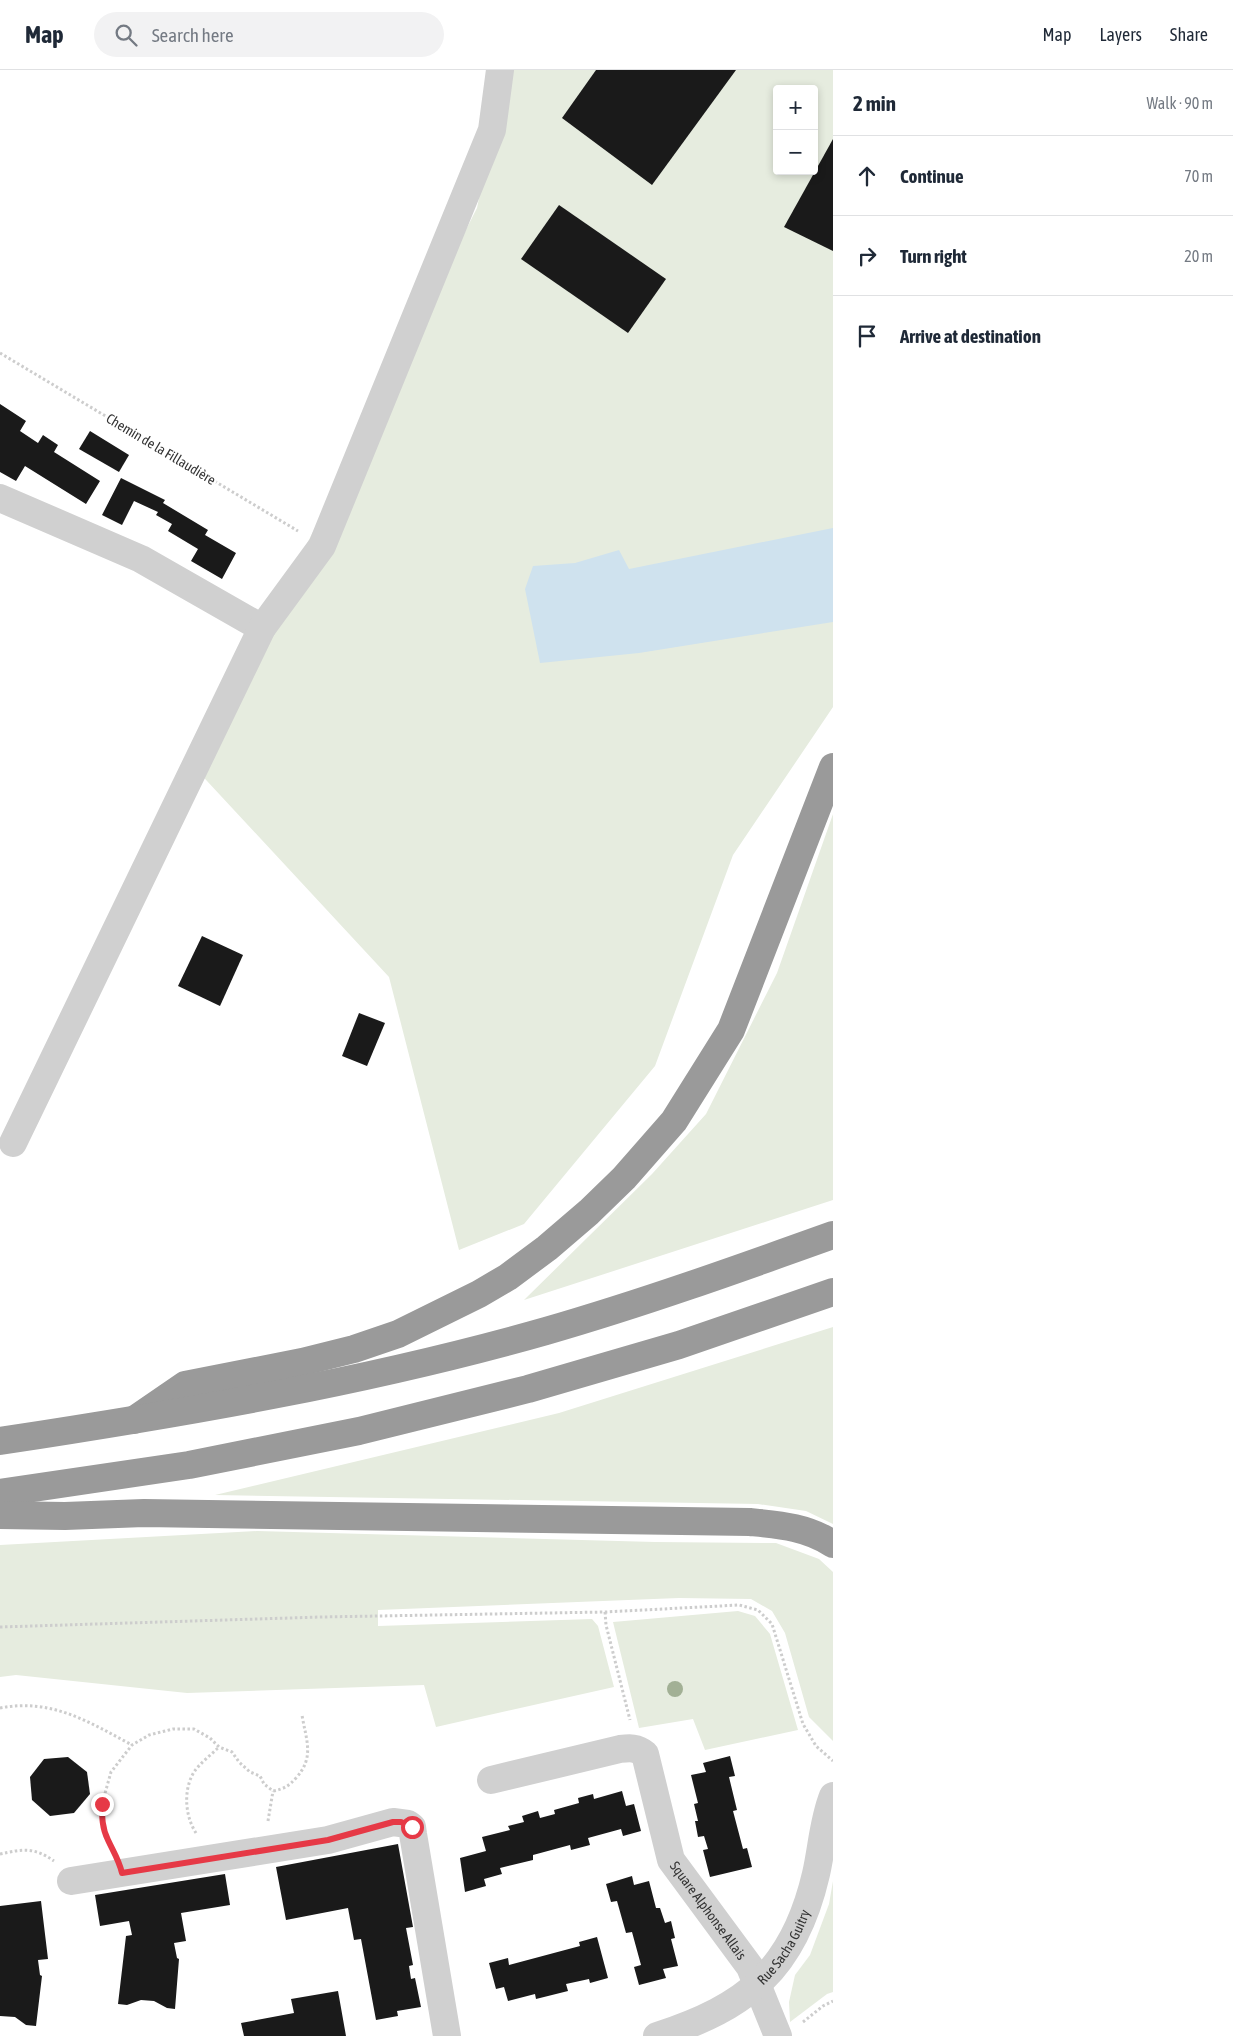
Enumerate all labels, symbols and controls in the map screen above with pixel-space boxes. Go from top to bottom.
search box [94,12,444,57]
text: Map [25,21,64,48]
icon: search [112,21,140,49]
text: Search here [152,24,234,46]
text: Map [1042,24,1071,45]
text: Layers [1099,24,1142,45]
text: Share [1170,24,1208,45]
map controls [773,85,818,175]
button: + [773,85,818,130]
text: 2 min [853,91,896,115]
text: Walk · 90 m [1147,94,1213,112]
button: − [773,130,818,175]
icon: ahead [853,162,881,190]
text: Continue [900,165,964,187]
text: 70 m [1184,167,1213,185]
icon: right [853,242,881,270]
text: Turn right [900,245,967,267]
text: 20 m [1184,247,1213,265]
icon: arrive [853,322,881,350]
text: Arrive at destination [900,325,1041,347]
street label: Chemin de la Fillaudière [103,410,219,488]
route end [91,1793,114,1816]
route start [401,1816,424,1839]
street label: Square Alphonse Allais [667,1858,750,1963]
street label: Rue Sacha Guitry [754,1907,813,1988]

